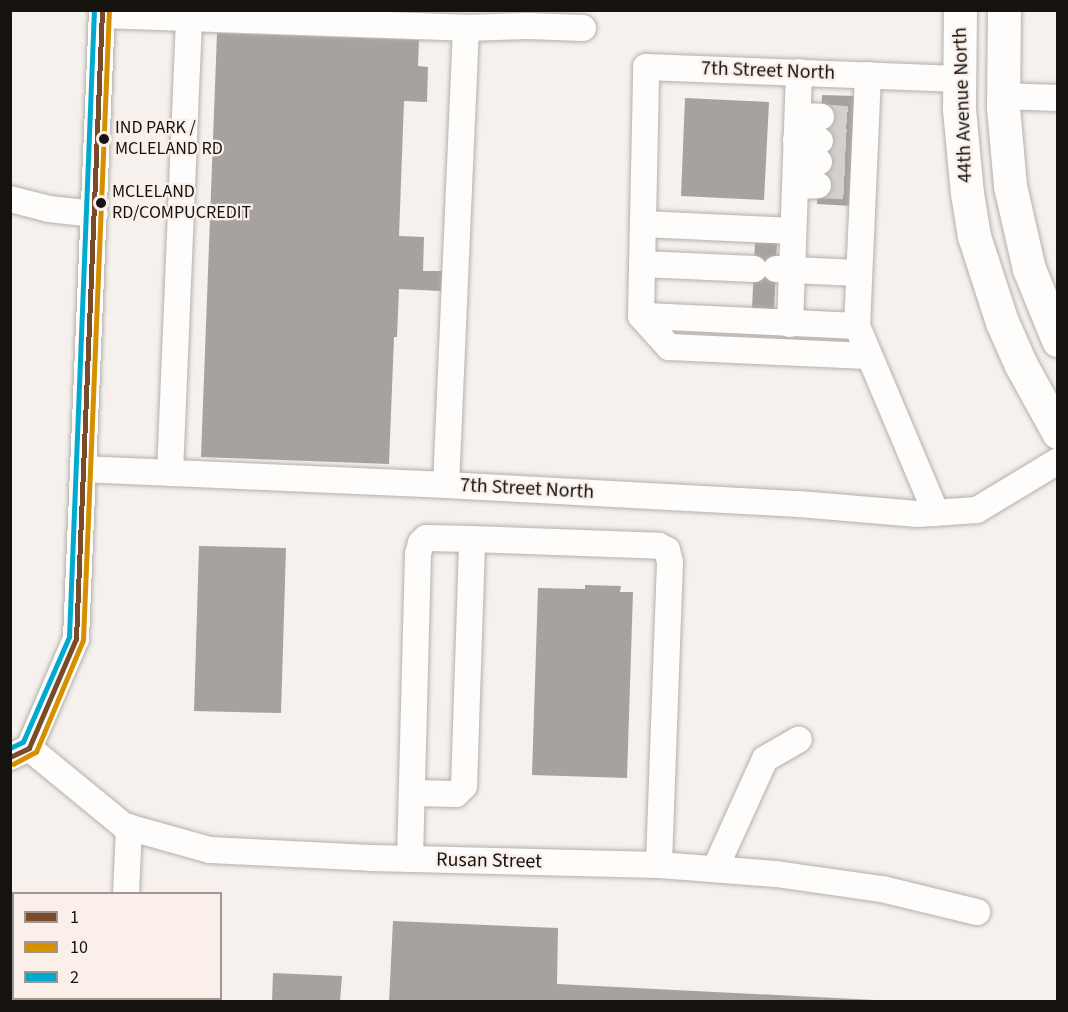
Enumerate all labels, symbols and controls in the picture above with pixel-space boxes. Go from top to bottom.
street label: 44th Avenue North [948,27,978,183]
street label: 7th Street North [701,57,835,85]
place label: IND PARK / MCLELAND RD [115,118,223,160]
marker: IND PARK / MCLELAND RD [98,133,110,145]
place label: MCLELAND RD/COMPUCREDIT [112,182,251,224]
marker: MCLELAND RD/COMPUCREDIT [95,197,107,209]
street label: 7th Street North [459,474,595,504]
street label: Rusan Street [436,848,542,874]
legend [12,892,222,1000]
text: 1 [70,905,79,930]
text: 10 [70,935,88,960]
text: 2 [70,965,79,990]

